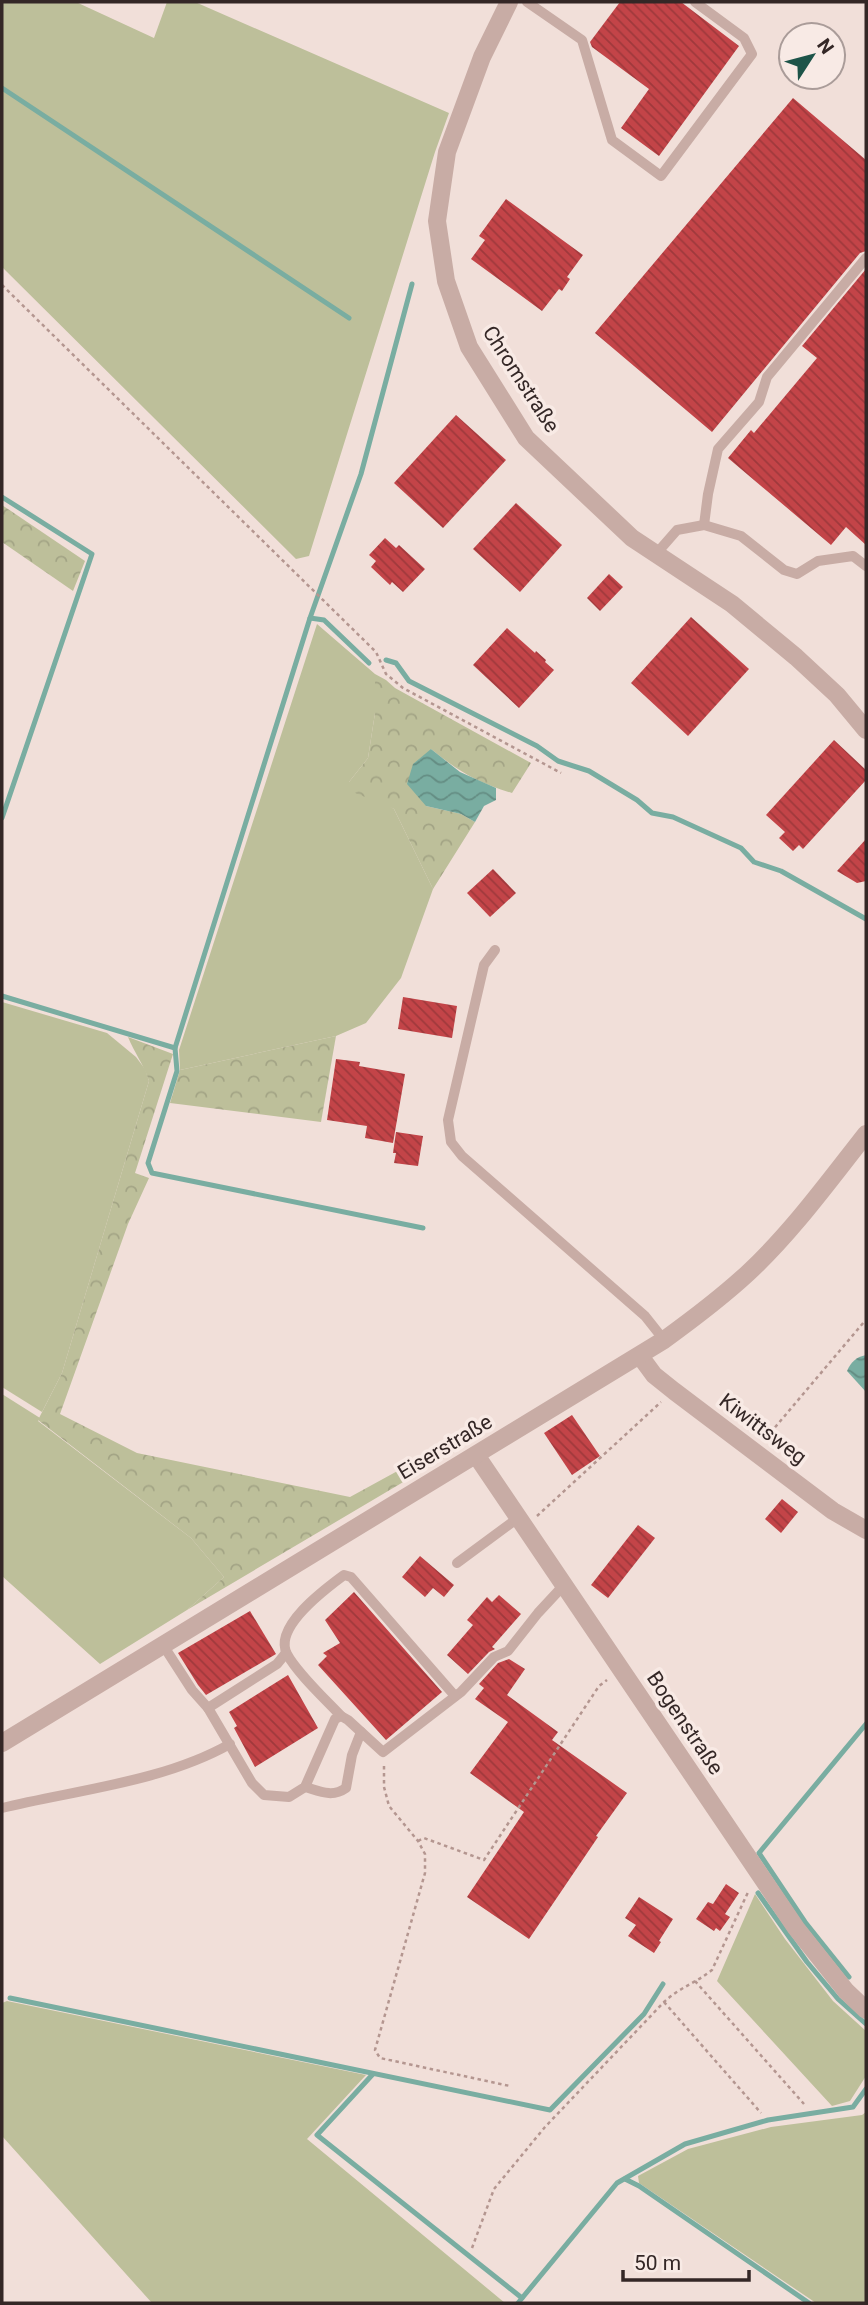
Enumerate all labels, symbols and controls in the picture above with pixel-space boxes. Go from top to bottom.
north arrow [777,21,847,91]
text: N [812,34,839,58]
street label: Chromstraße [478,321,564,437]
street label: Kiwittsweg [715,1389,811,1469]
street label: Eiserstraße [394,1410,496,1484]
street label: Bogenstraße [642,1667,728,1779]
scale bar [623,2238,749,2282]
text: 50 m [634,2251,681,2275]

